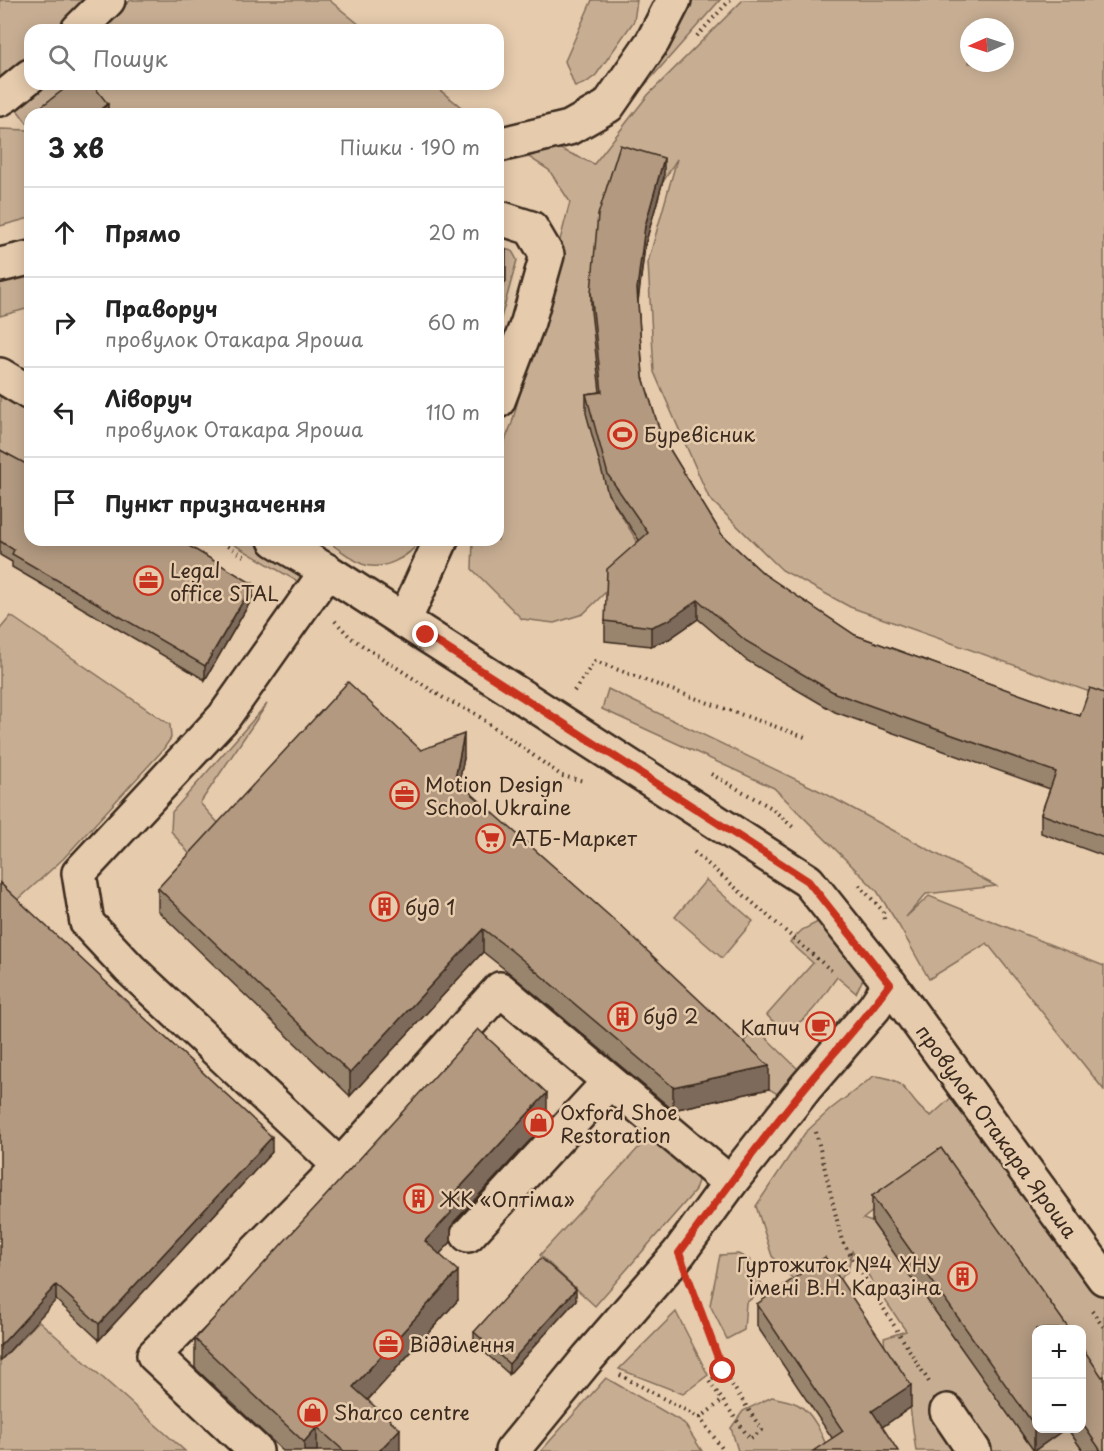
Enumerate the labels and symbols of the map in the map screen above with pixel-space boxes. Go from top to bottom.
north arrow [960,18,1014,72]
sports icon: Буревісник [607,418,639,450]
place label: Буревісник [644,419,755,449]
place label: Legal office STAL [170,555,279,608]
office icon: Legal office STAL [133,565,165,597]
route end [412,621,438,647]
place label: Motion Design School Ukraine [425,769,571,822]
office icon: Motion Design School Ukraine [388,779,420,811]
supermarket icon: АТБ-Маркет [475,822,507,854]
place label: АТБ-Маркет [512,823,637,853]
building icon: буд 1 [368,891,400,923]
place label: буд 1 [405,892,455,922]
building icon: буд 2 [606,1000,638,1032]
place label: буд 2 [643,1001,698,1031]
cafe icon: Капич [805,1011,837,1043]
place label: Капич [741,1012,800,1042]
street label: провулок Отакара Яроша [909,1018,1085,1245]
place label: Oxford Shoe Restoration [560,1097,678,1150]
shop icon: Oxford Shoe Restoration [523,1107,555,1139]
building icon: ЖК «Оптіма» [403,1183,435,1215]
place label: ЖК «Оптіма» [439,1184,575,1214]
place label: Гуртожиток №4 ХНУ імені В.Н. Каразіна [737,1249,942,1302]
building icon: Гуртожиток №4 ХНУ імені В.Н. Каразіна [946,1260,978,1292]
office icon: Відділення [372,1328,404,1360]
place label: Відділення [409,1329,515,1359]
route start [709,1357,735,1383]
shop icon: Sharco centre [297,1396,329,1428]
place label: Sharco centre [334,1397,470,1427]

